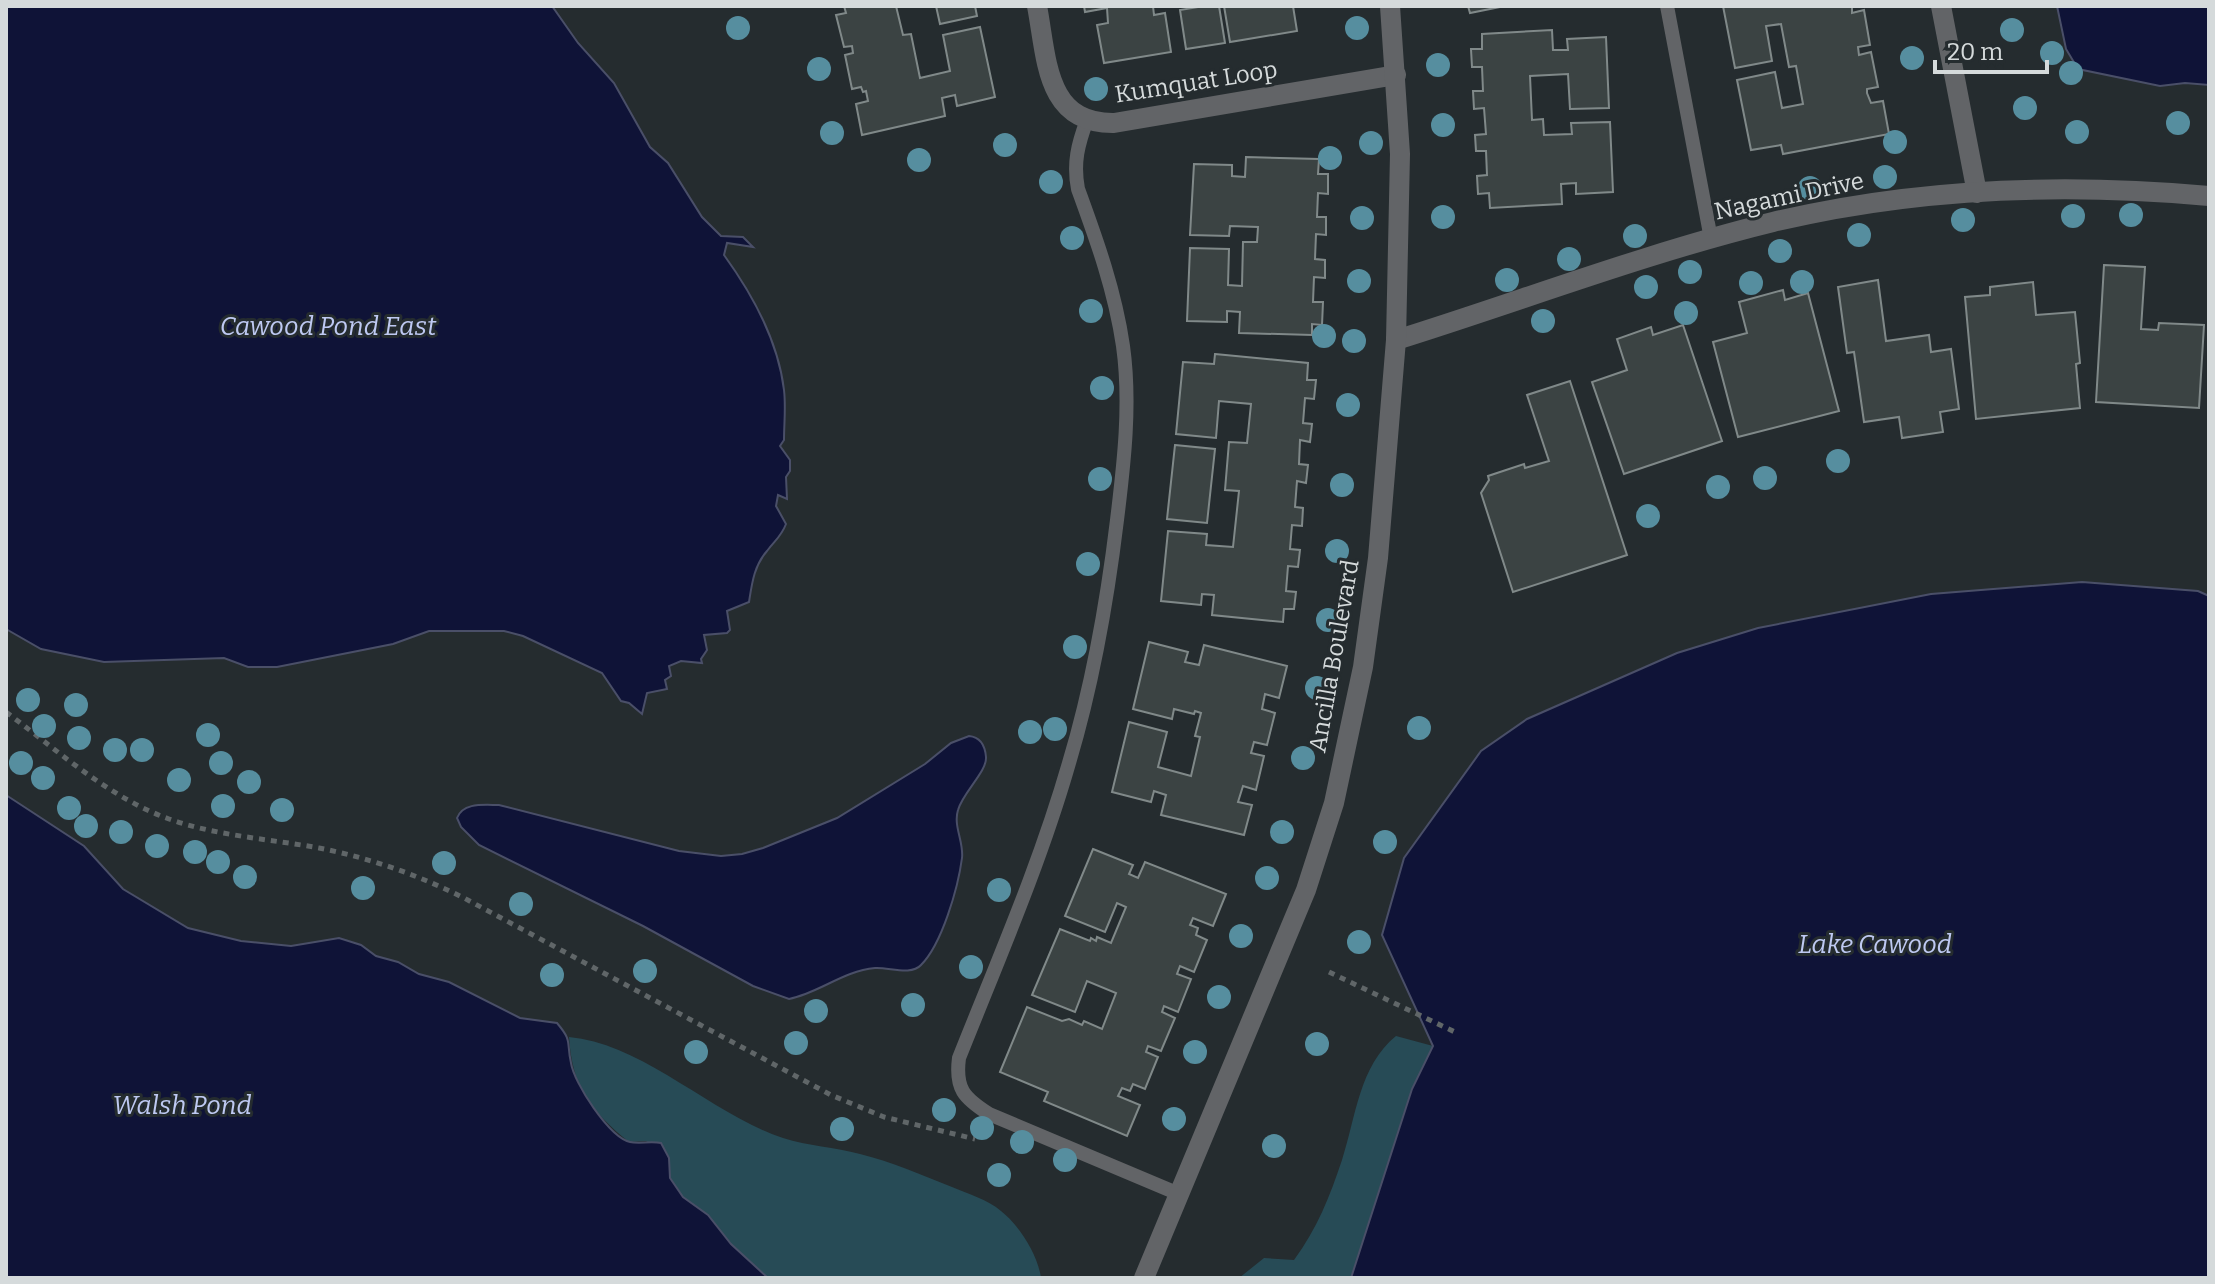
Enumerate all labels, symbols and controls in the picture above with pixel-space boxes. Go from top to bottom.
scale bar [1935,24,2047,74]
text: 20 m [1947,38,2003,66]
street label: Kumquat Loop [1113,55,1279,109]
street label: Nagami Drive [1712,167,1866,225]
water label: Cawood Pond East [220,311,437,342]
street label: Ancilla Boulevard [1303,557,1365,755]
water label: Lake Cawood [1798,929,1952,960]
water label: Walsh Pond [112,1090,252,1121]

